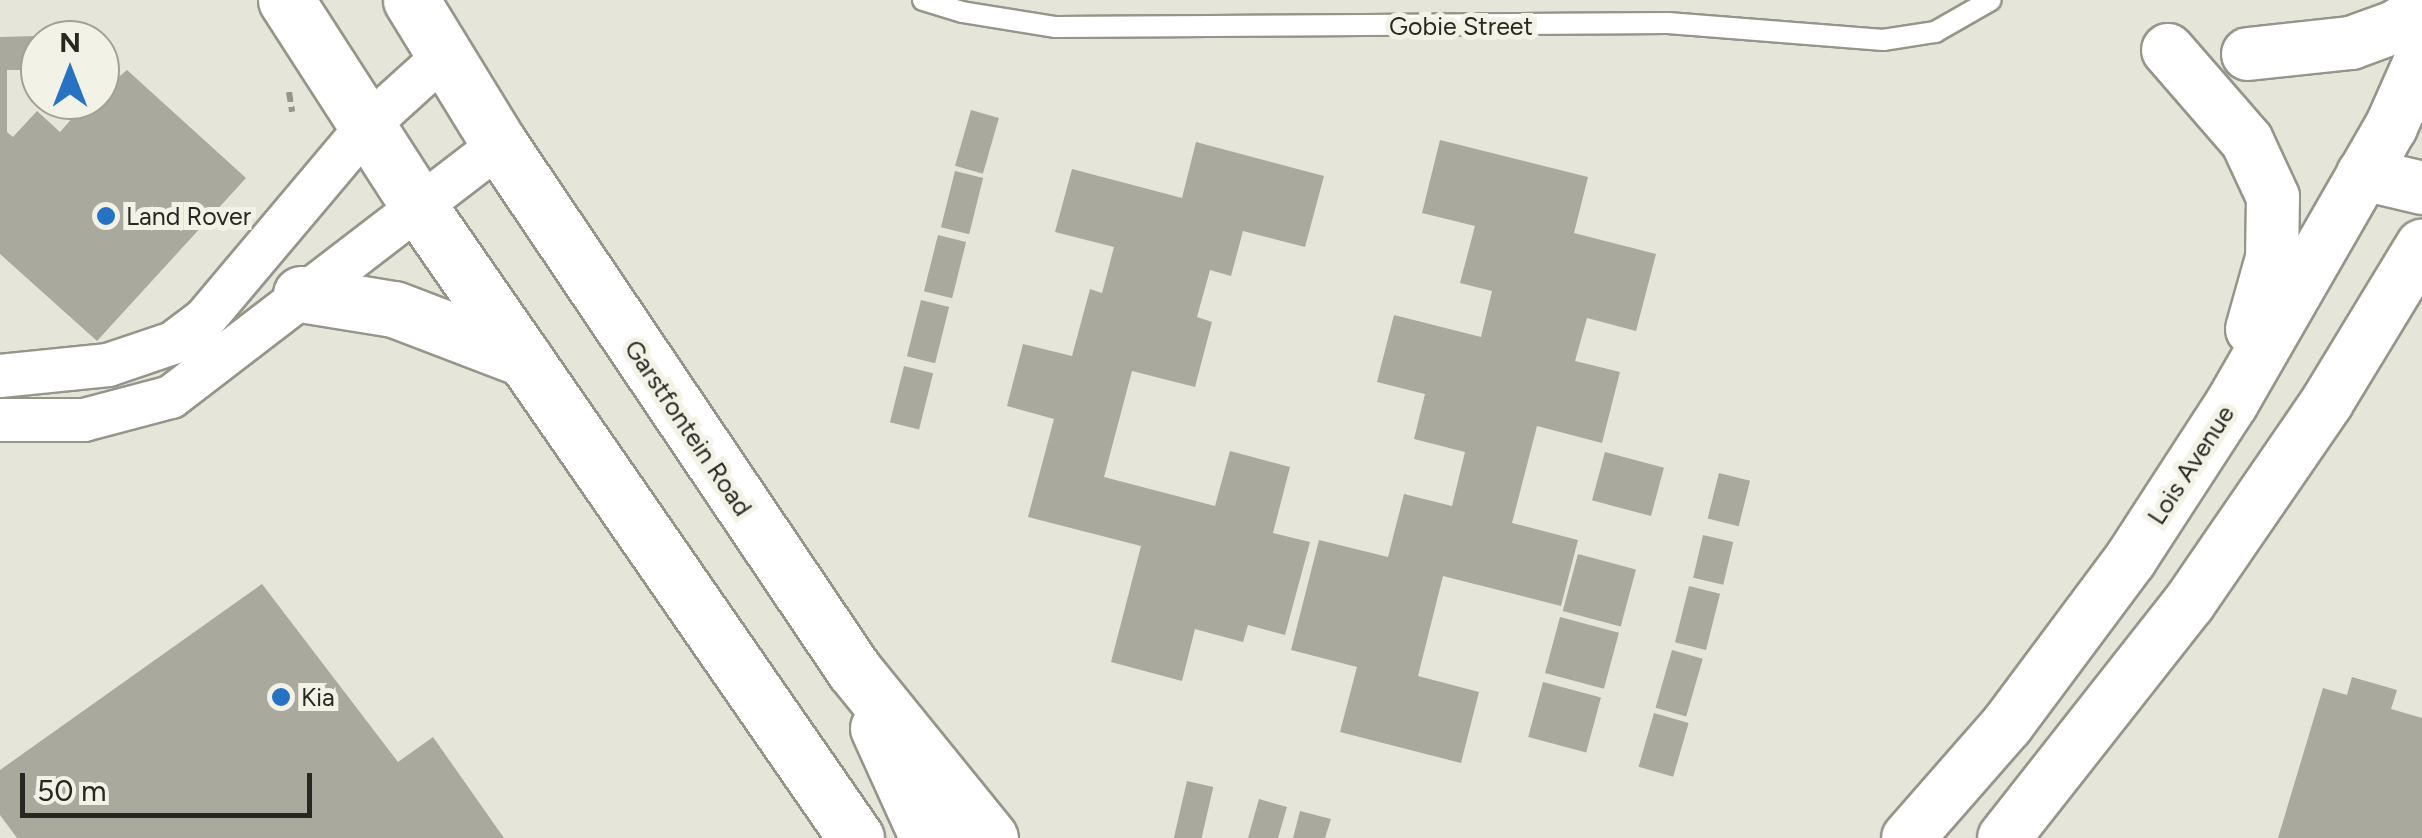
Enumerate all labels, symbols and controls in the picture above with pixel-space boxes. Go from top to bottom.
street label: Gobie Street [1389,11,1533,41]
north arrow [20,20,120,120]
text: N [59,25,81,59]
place label: Land Rover [126,201,251,231]
marker: Land Rover [95,205,117,227]
street label: Garstfontein Road [618,334,758,522]
street label: Lois Avenue [2141,400,2241,530]
place label: Kia [301,682,335,712]
marker: Kia [270,686,292,708]
scale bar [25,753,318,815]
text: 50 m [37,772,106,809]

